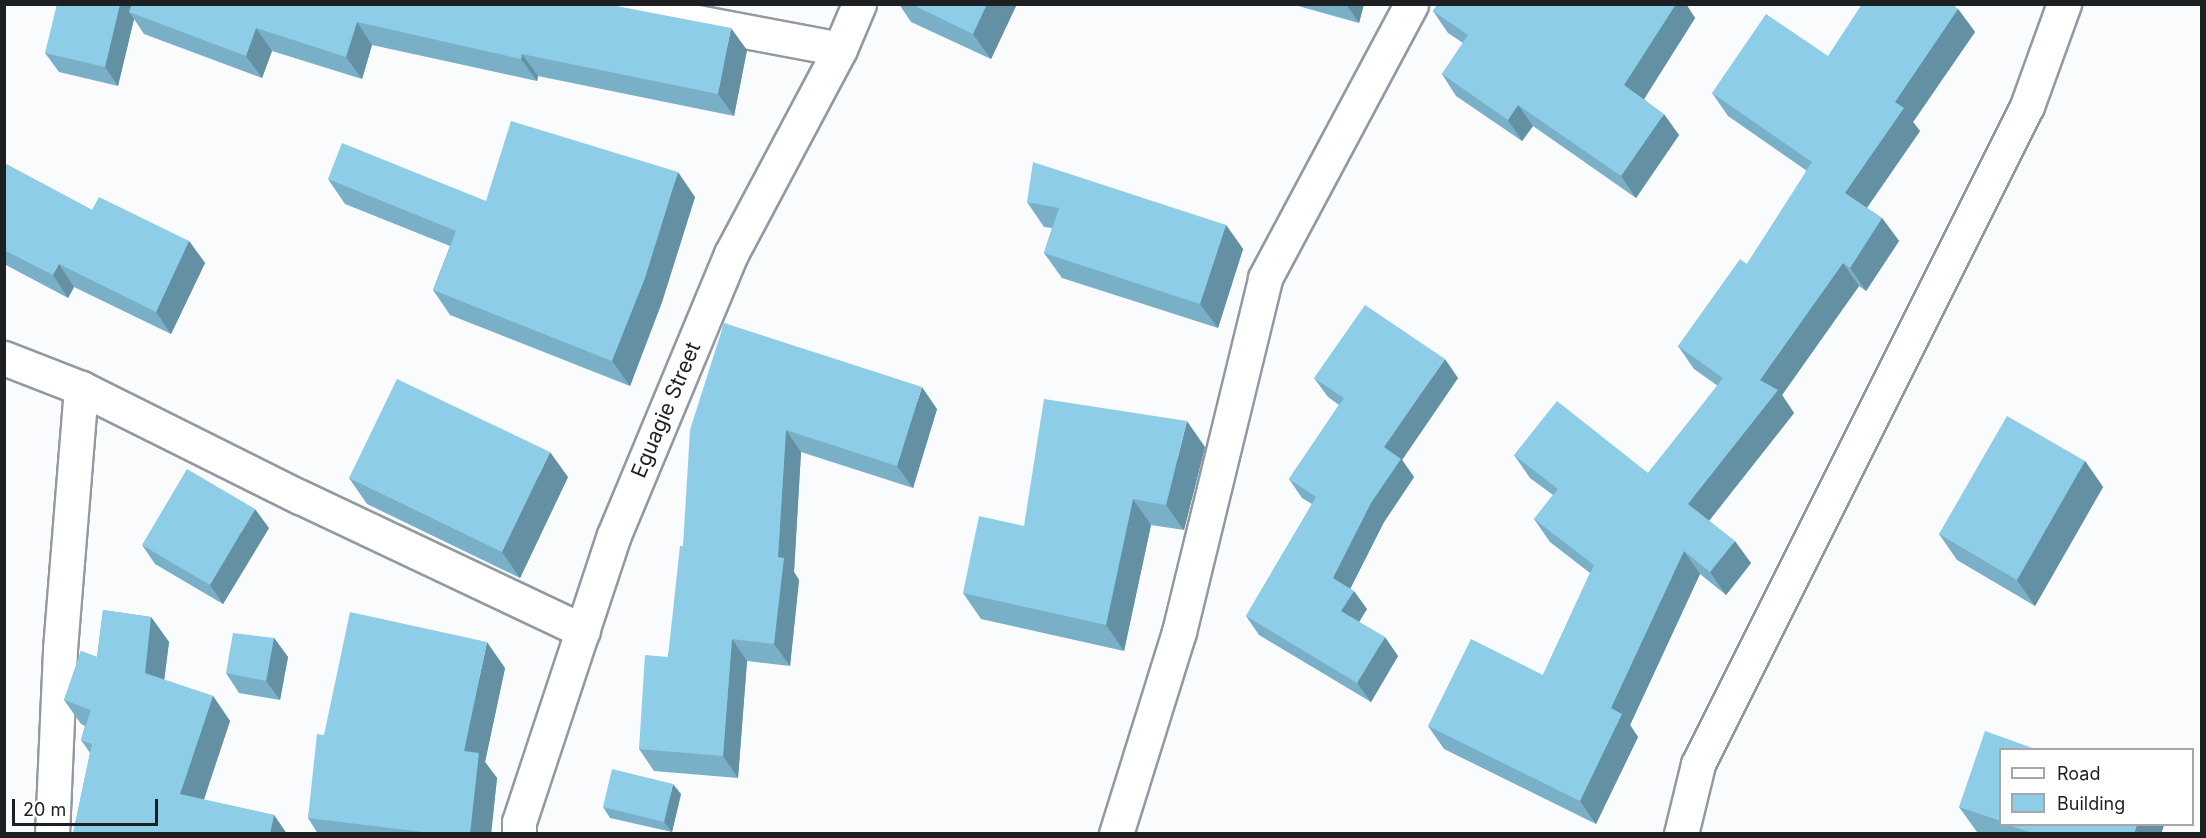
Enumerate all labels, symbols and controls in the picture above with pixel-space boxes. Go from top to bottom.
street label: Eguagie Street [626,338,706,482]
legend [1999,748,2194,826]
text: Road [2057,763,2100,784]
scale bar [15,787,160,825]
text: Building [2057,793,2125,814]
text: 20 m [23,799,66,820]

